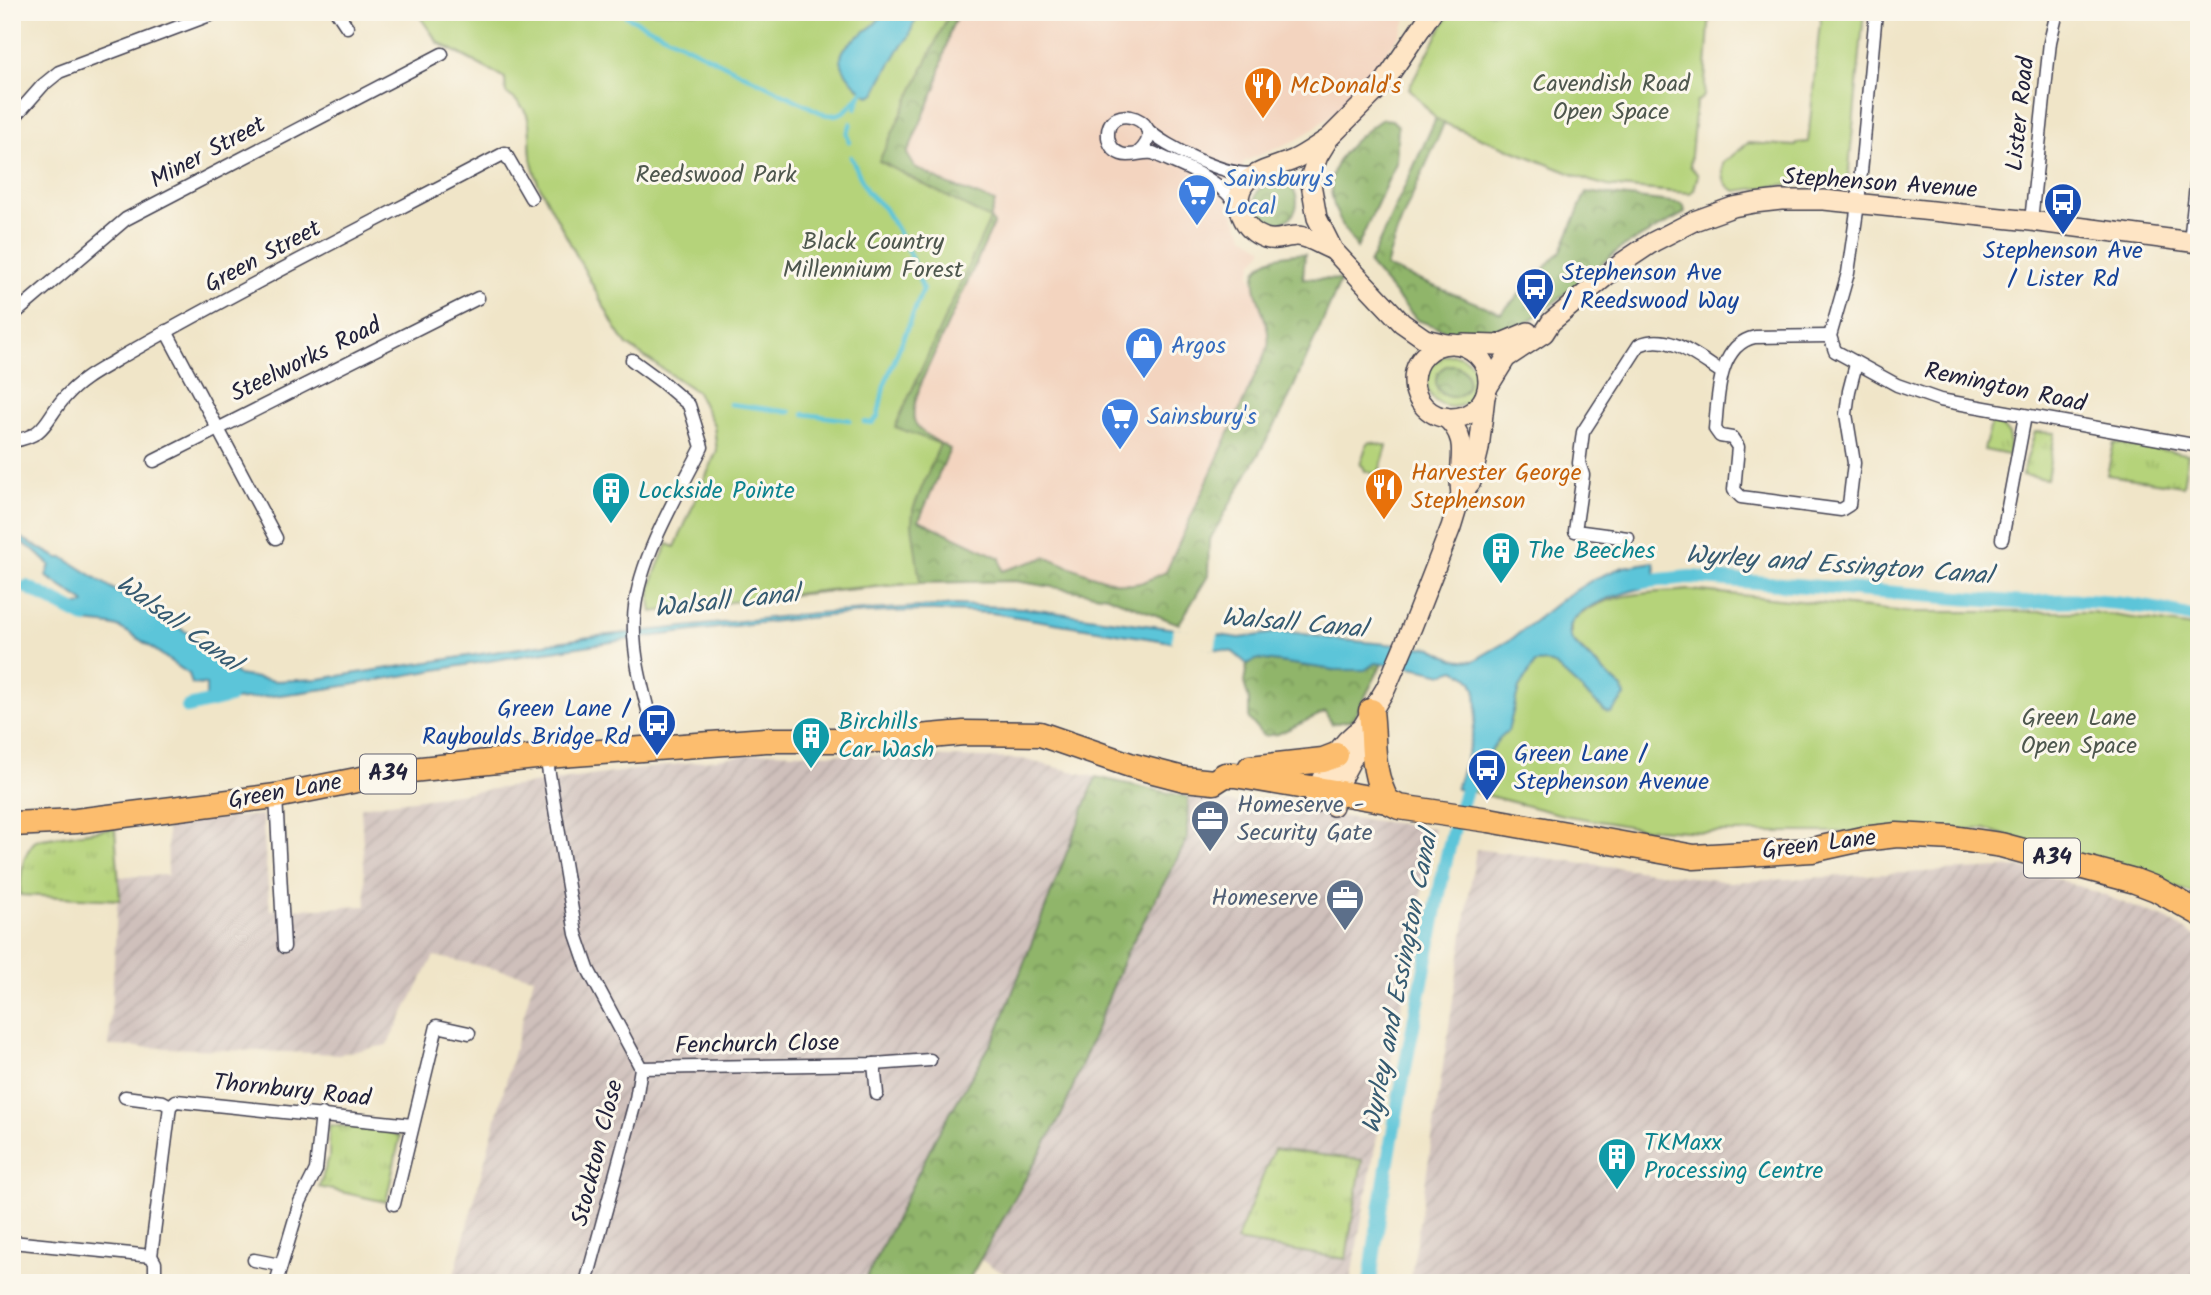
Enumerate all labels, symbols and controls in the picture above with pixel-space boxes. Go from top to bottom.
street label: Lister Road [1996,54,2047,173]
restaurant icon: McDonald's [1242,65,1284,120]
park label: Cavendish Road Open Space [1532,65,1691,132]
place label: McDonald's [1290,67,1402,106]
street label: Miner Street [143,106,274,200]
park label: Reedswood Park [636,156,797,195]
street label: Stephenson Avenue [1781,158,1979,210]
place label: Sainsbury's Local [1224,160,1334,227]
supermarket icon: Sainsbury's Local [1176,172,1218,227]
bus stop icon: Stephenson Ave / Lister Rd [2042,181,2084,236]
street label: Green Street [198,210,329,304]
park label: Black Country Millennium Forest [783,223,964,290]
place label: Stephenson Ave / Lister Rd [1983,232,2143,299]
place label: Stephenson Ave / Reedswood Way [1562,254,1739,321]
bus stop icon: Stephenson Ave / Reedswood Way [1514,266,1556,321]
street label: Steelworks Road [224,306,389,413]
shop icon: Argos [1123,325,1165,380]
place label: Argos [1171,327,1226,366]
street label: Remington Road [1920,352,2091,424]
supermarket icon: Sainsbury's [1099,396,1141,451]
place label: Sainsbury's [1147,398,1257,437]
place label: Harvester George Stephenson [1411,454,1582,521]
restaurant icon: Harvester George Stephenson [1363,466,1405,521]
building icon: Lockside Pointe [590,470,632,525]
place label: Lockside Pointe [638,472,795,511]
building icon: The Beeches [1480,530,1522,585]
place label: The Beeches [1528,532,1656,571]
water label: Wyrley and Essington Canal [1684,534,1998,598]
water label: Walsall Canal [107,564,253,686]
water label: Walsall Canal [652,573,806,630]
water label: Walsall Canal [1220,597,1373,652]
place label: Green Lane / Rayboulds Bridge Rd [422,690,631,757]
park label: Green Lane Open Space [2021,699,2137,766]
bus stop icon: Green Lane / Rayboulds Bridge Rd [636,702,678,757]
place label: Birchills Car Wash [838,703,934,770]
building icon: Birchills Car Wash [790,715,832,770]
place label: Green Lane / Stephenson Avenue [1514,735,1709,802]
bus stop icon: Green Lane / Stephenson Avenue [1466,747,1508,802]
road number: A34 [360,754,416,794]
street label: Green Lane [225,763,345,821]
place label: Homeserve - Security Gate [1237,786,1373,853]
office icon: Homeserve - Security Gate [1189,798,1231,853]
street label: Green Lane [1760,819,1878,871]
water label: Wyrley and Essington Canal [1351,823,1452,1137]
road number: A34 [2024,838,2080,878]
office icon: Homeserve [1324,877,1366,932]
place label: Homeserve [1211,879,1318,918]
street label: Fenchurch Close [674,1024,840,1066]
street label: Thornbury Road [211,1063,374,1119]
street label: Stockton Close [561,1076,635,1230]
place label: TKMaxx Processing Centre [1644,1124,1824,1191]
building icon: TKMaxx Processing Centre [1596,1136,1638,1191]

